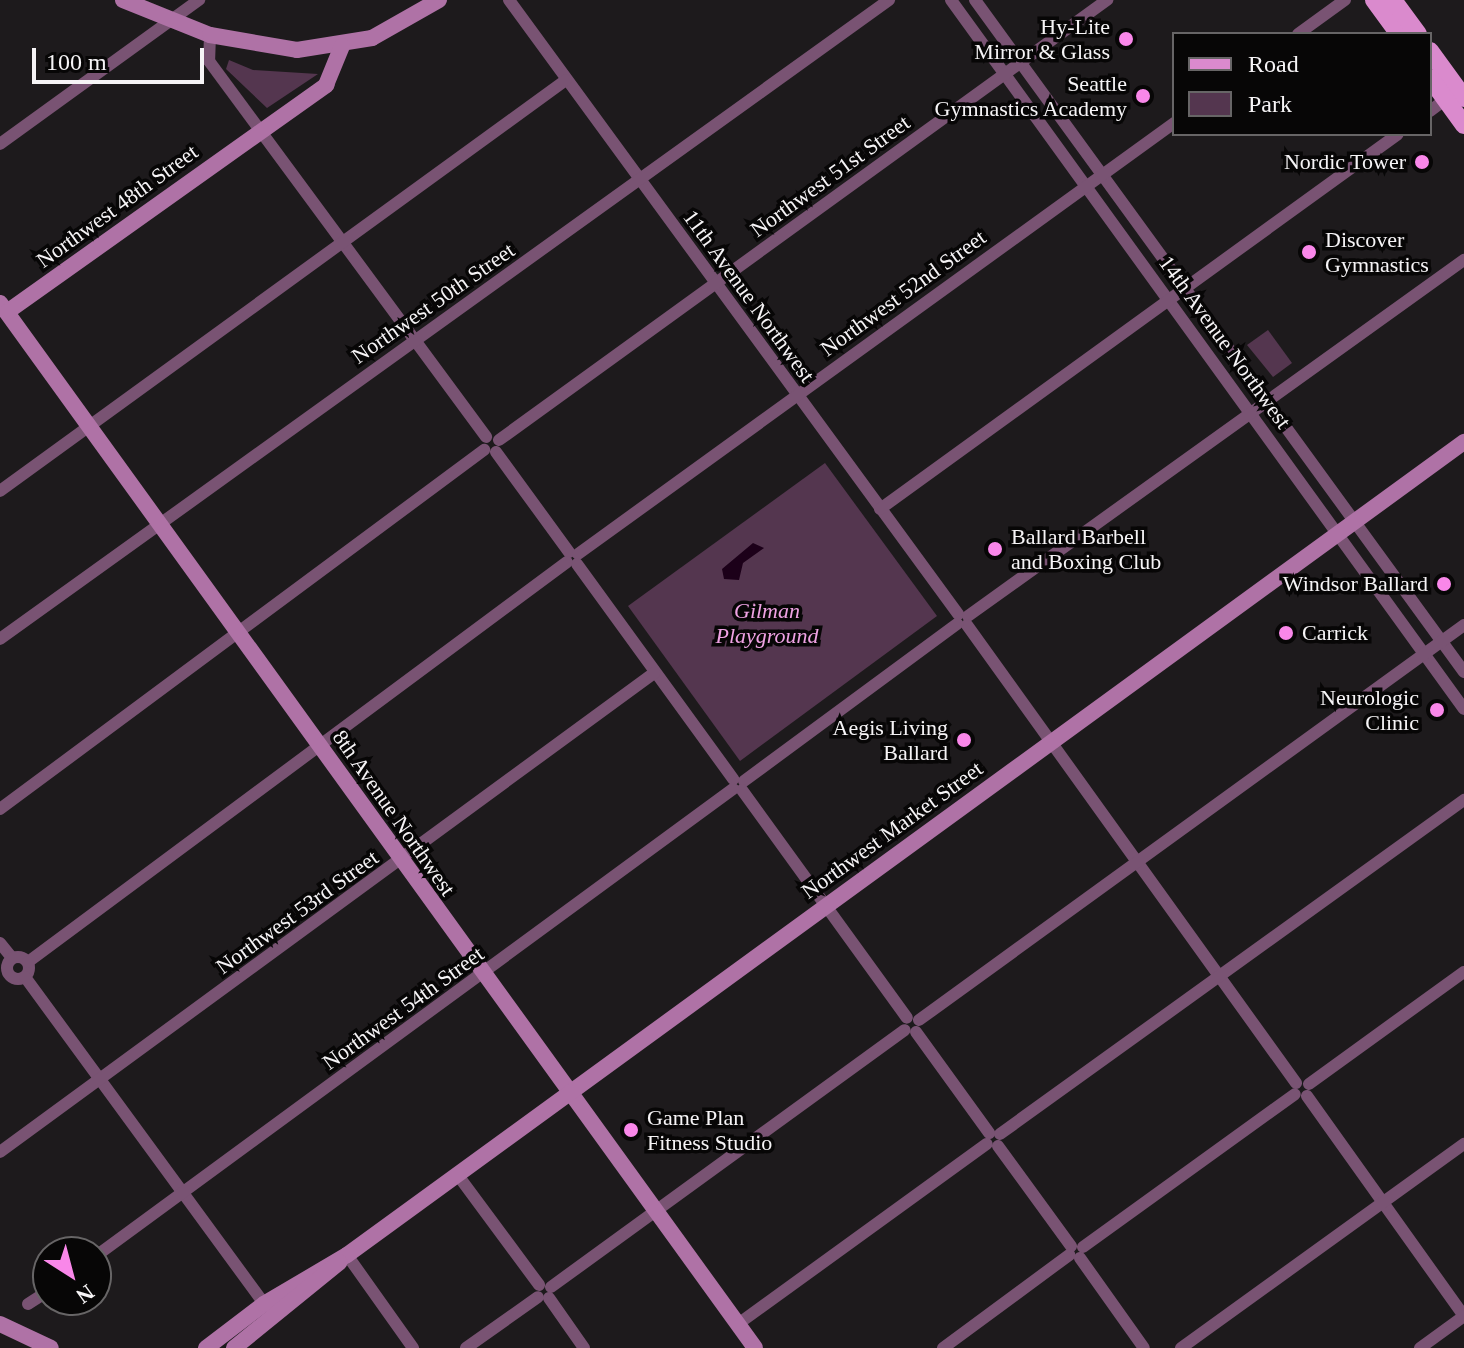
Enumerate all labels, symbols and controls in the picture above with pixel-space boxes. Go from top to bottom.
place label: Hy-Lite Mirror & Glass [974,13,1110,64]
marker: Hy-Lite Mirror & Glass [1117,30,1135,48]
scale bar [36,32,208,82]
legend [1172,32,1432,136]
text: 100 m [46,49,107,75]
text: Road [1248,51,1299,77]
place label: Seattle Gymnastics Academy [933,70,1127,122]
marker: Seattle Gymnastics Academy [1134,87,1152,105]
text: Park [1248,91,1292,117]
street label: Northwest 51st Street [745,109,915,243]
street label: Northwest 48th Street [31,139,203,273]
place label: Nordic Tower [1284,149,1406,175]
marker: Nordic Tower [1413,153,1431,171]
street label: 11th Avenue Northwest [677,204,821,388]
street label: Northwest 52nd Street [815,224,991,362]
place label: Discover Gymnastics [1325,226,1429,278]
street label: Northwest 50th Street [346,237,520,369]
marker: Discover Gymnastics [1300,243,1318,261]
street label: 14th Avenue Northwest [1153,250,1297,434]
place label: Ballard Barbell and Boxing Club [1011,523,1161,574]
marker: Ballard Barbell and Boxing Club [986,540,1004,558]
place label: Windsor Ballard [1283,571,1428,597]
marker: Windsor Ballard [1435,575,1453,593]
park label: Gilman Playground [715,597,819,648]
place label: Carrick [1302,620,1368,646]
marker: Carrick [1277,624,1295,642]
place label: Neurologic Clinic [1320,684,1419,736]
marker: Neurologic Clinic [1426,699,1448,721]
place label: Aegis Living Ballard [833,714,948,766]
street label: 8th Avenue Northwest [327,725,461,901]
marker: Aegis Living Ballard [955,731,973,749]
street label: Northwest Market Street [796,755,988,905]
street label: Northwest 53rd Street [211,844,383,980]
street label: Northwest 54th Street [317,941,489,1075]
place label: Game Plan Fitness Studio [647,1104,772,1156]
marker: Game Plan Fitness Studio [622,1121,640,1139]
north arrow [32,1236,112,1316]
text: N [71,1279,99,1309]

